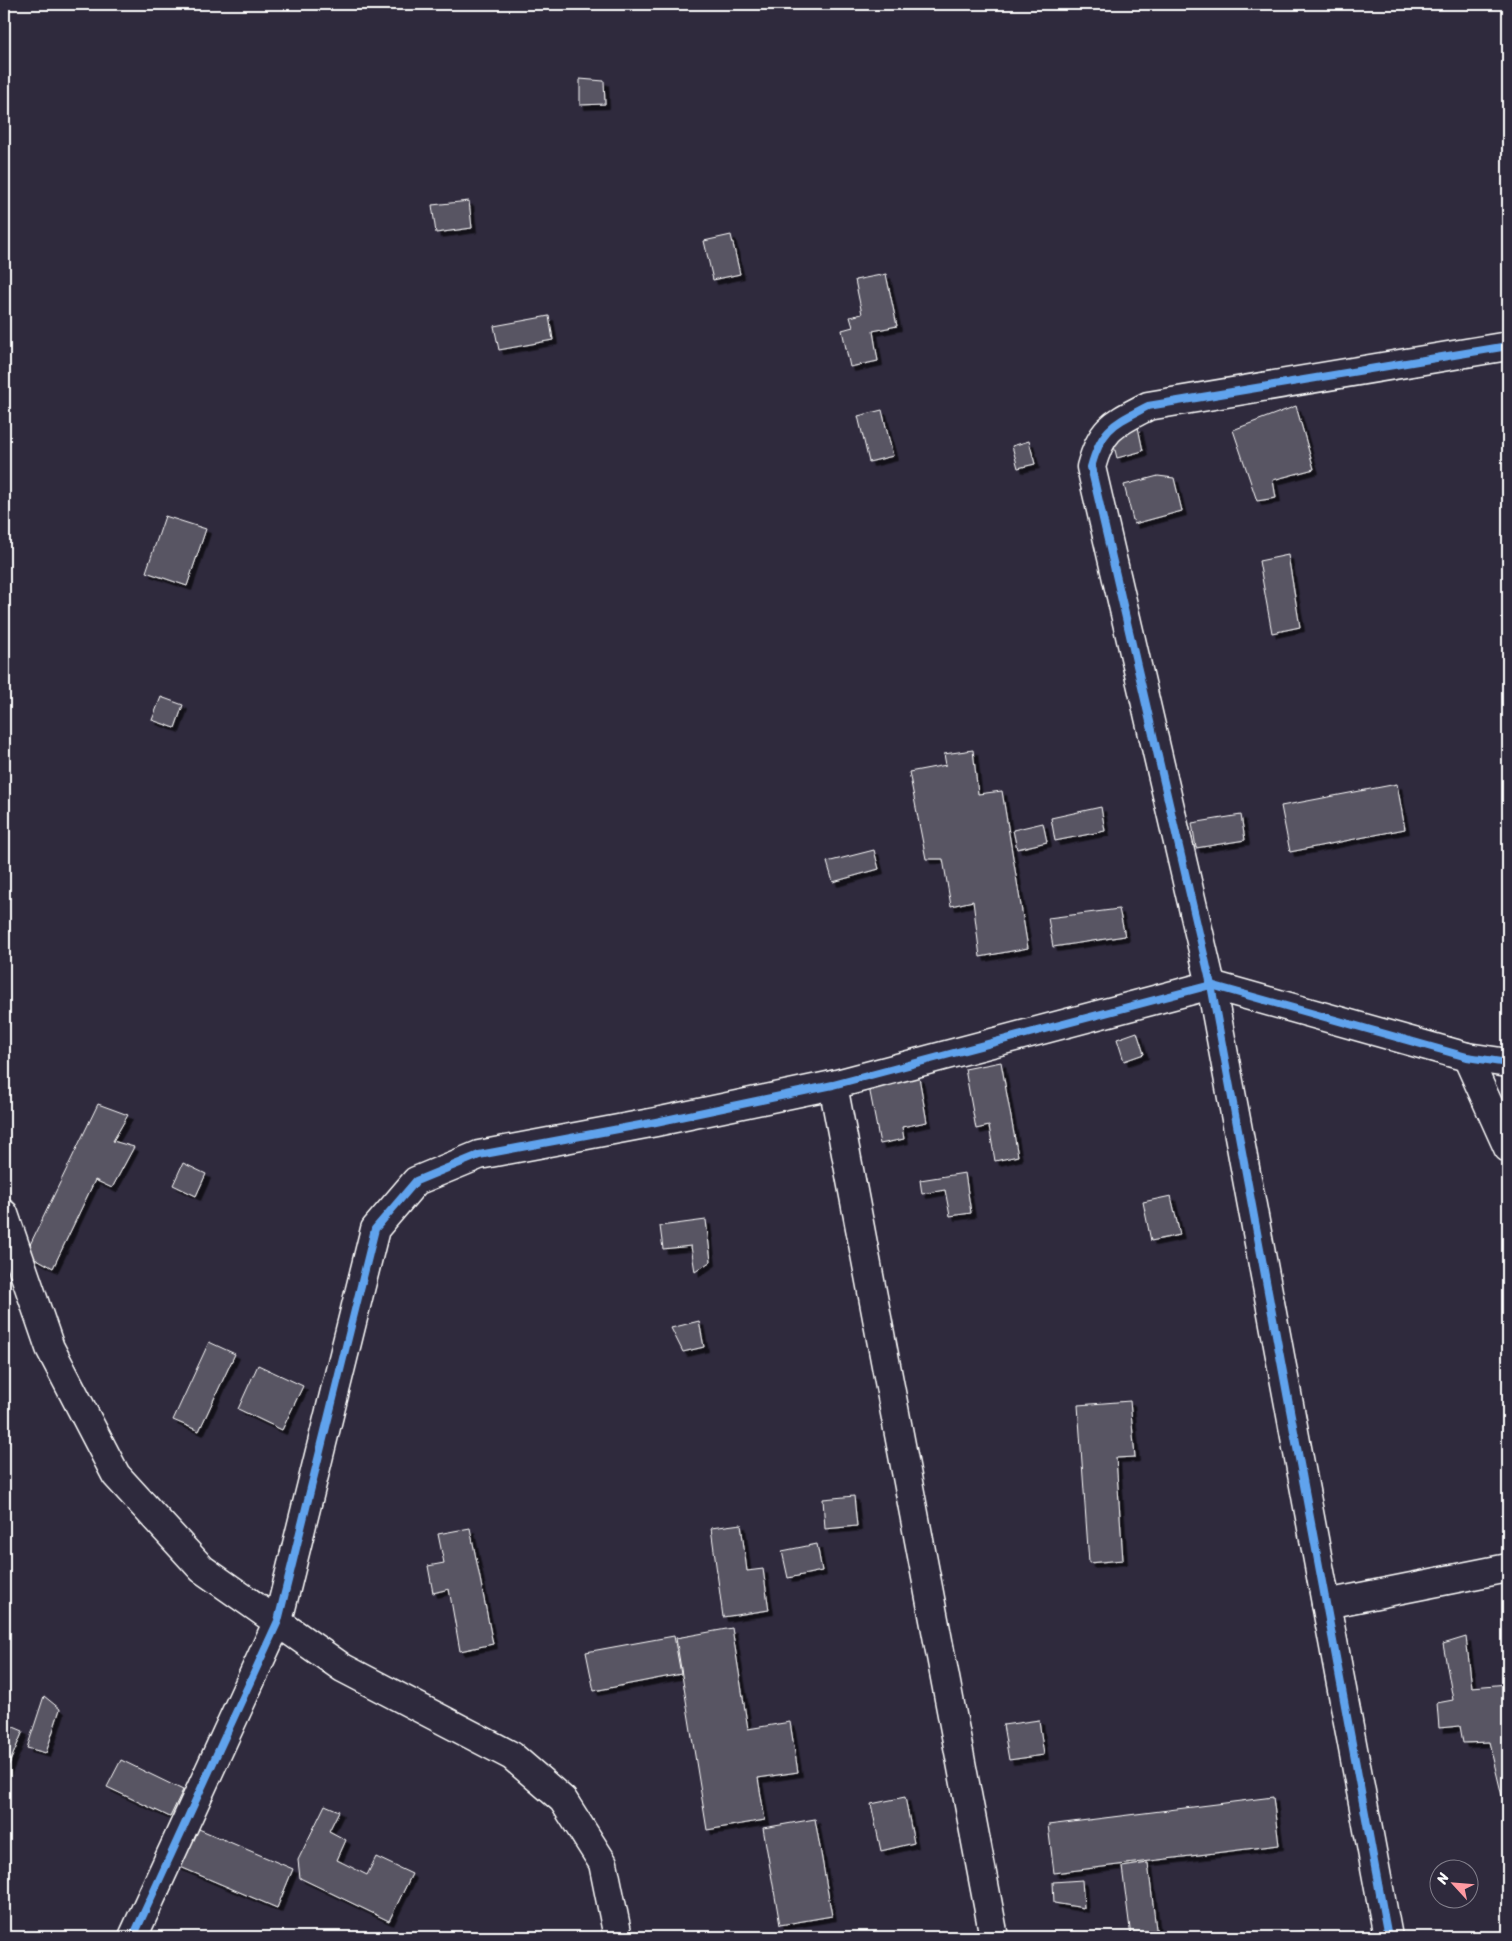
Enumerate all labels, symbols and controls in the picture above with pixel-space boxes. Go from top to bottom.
north arrow [1430,1858,1480,1908]
text: N [1429,1868,1456,1889]

